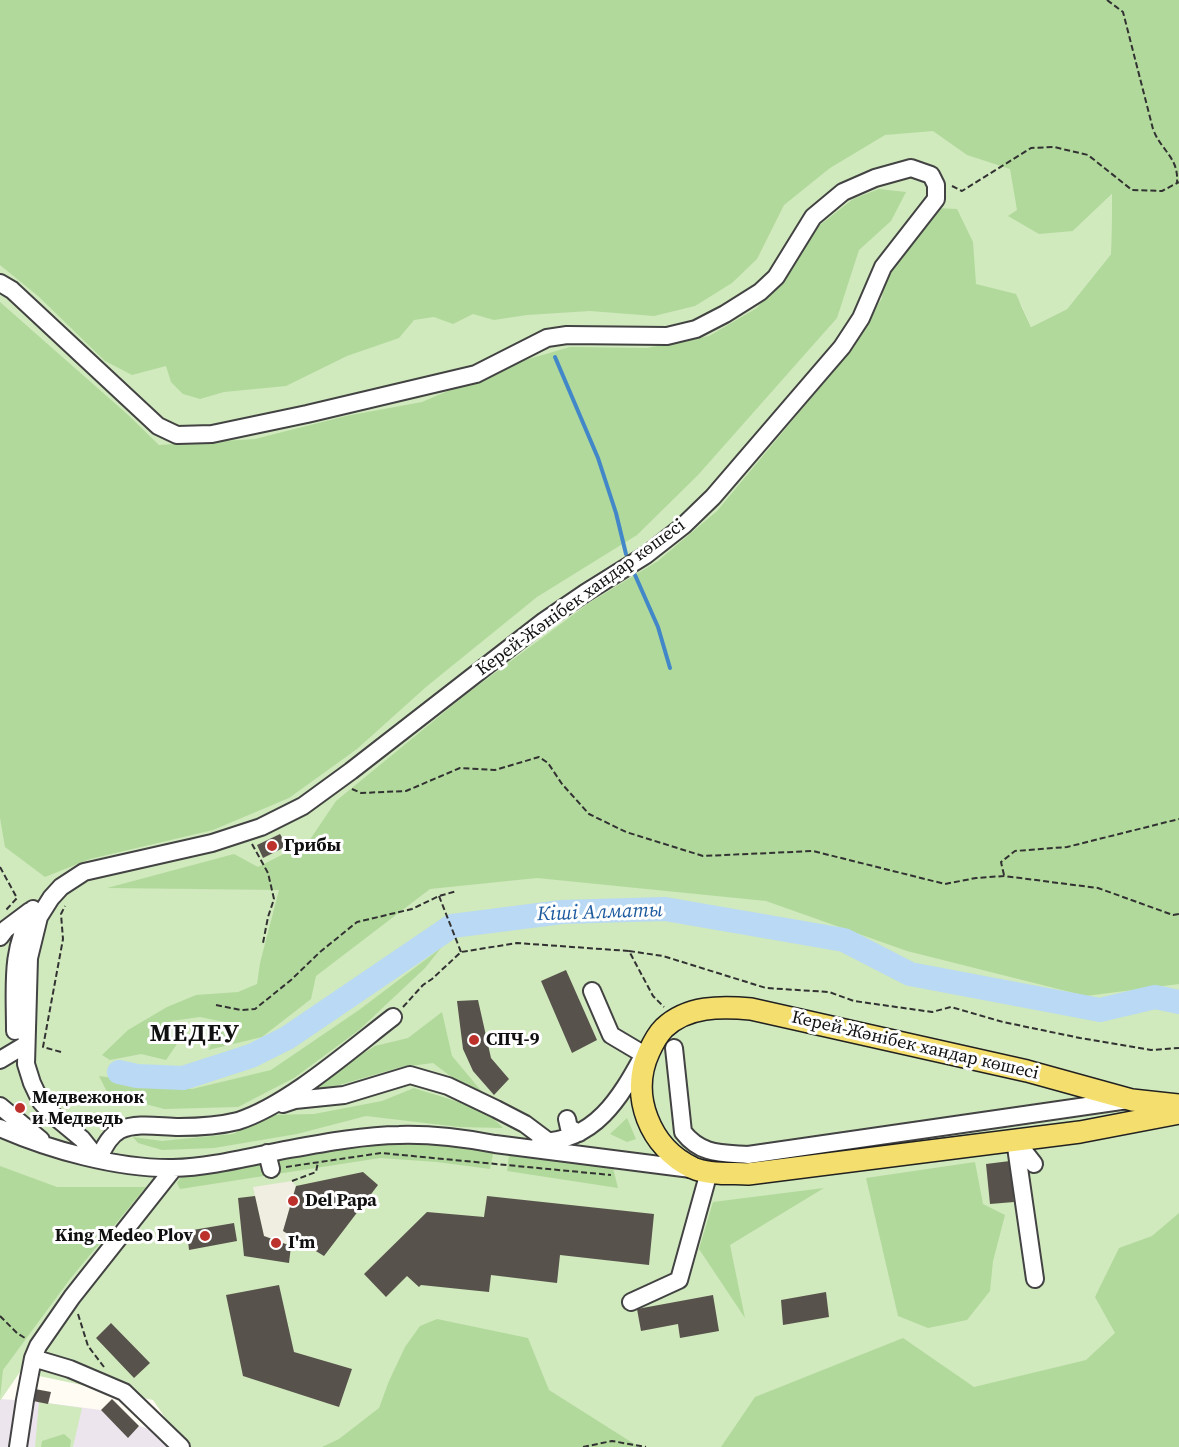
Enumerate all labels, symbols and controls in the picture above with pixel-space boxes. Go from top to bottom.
street label: Керей-Жәнібек хандар көшесі [472,515,690,681]
place label: Грибы [284,835,341,857]
marker: Грибы [265,839,279,853]
water label: Кіші Алматы [537,899,663,927]
street label: Керей-Жәнібек хандар көшесі [789,1007,1041,1085]
district label: МЕДЕУ [150,1021,240,1049]
place label: СПЧ-9 [486,1029,539,1051]
marker: СПЧ-9 [467,1033,481,1047]
place label: Медвежонок и Медведь [32,1087,144,1130]
marker: Медвежонок и Медведь [13,1101,27,1115]
place label: Del Papa [305,1190,377,1212]
marker: Del Papa [286,1194,300,1208]
place label: King Medeo Plov [55,1225,193,1247]
marker: King Medeo Plov [198,1229,212,1243]
place label: I'm [288,1232,315,1254]
marker: I'm [269,1236,283,1250]

